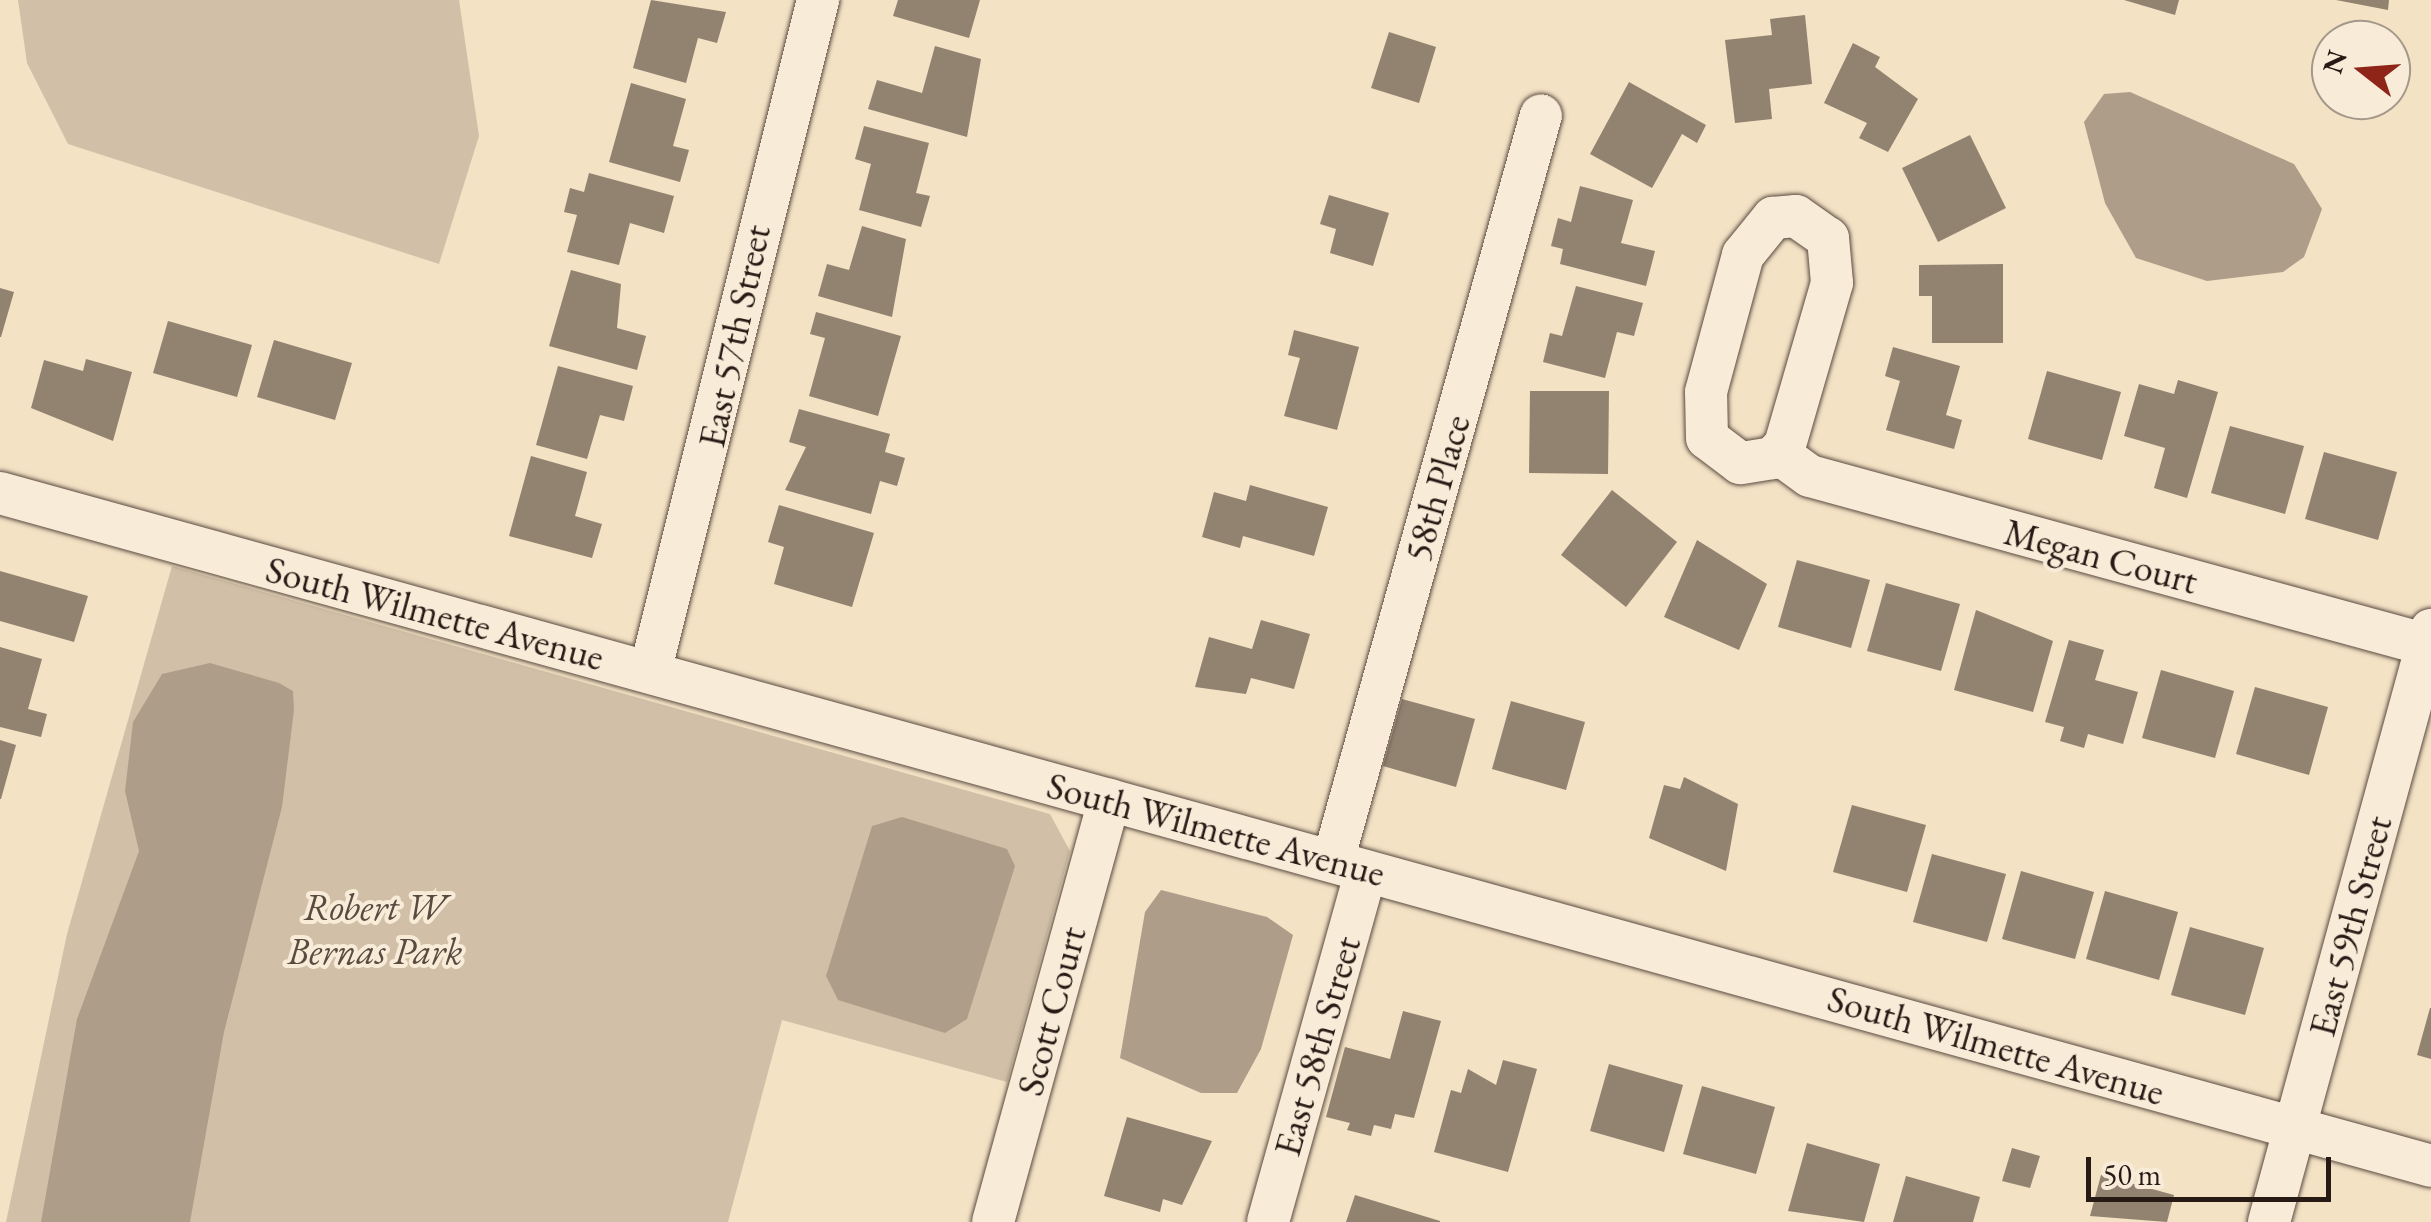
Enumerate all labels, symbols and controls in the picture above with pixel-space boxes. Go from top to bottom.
north arrow [2311,20,2411,120]
text: N [2314,46,2355,78]
street label: East 57th Street [688,220,780,452]
street label: 58th Place [1394,409,1480,567]
street label: Megan Court [1999,508,2203,604]
street label: South Wilmette Avenue [261,546,609,680]
street label: South Wilmette Avenue [1042,762,1390,896]
street label: East 59th Street [2299,811,2401,1041]
park label: Robert W Bernas Park [287,884,463,974]
street label: Scott Court [1007,922,1095,1100]
street label: East 58th Street [1264,931,1370,1161]
street label: South Wilmette Avenue [1823,975,2169,1115]
scale bar [2091,1137,2336,1199]
text: 50 m [2103,1155,2161,1194]

